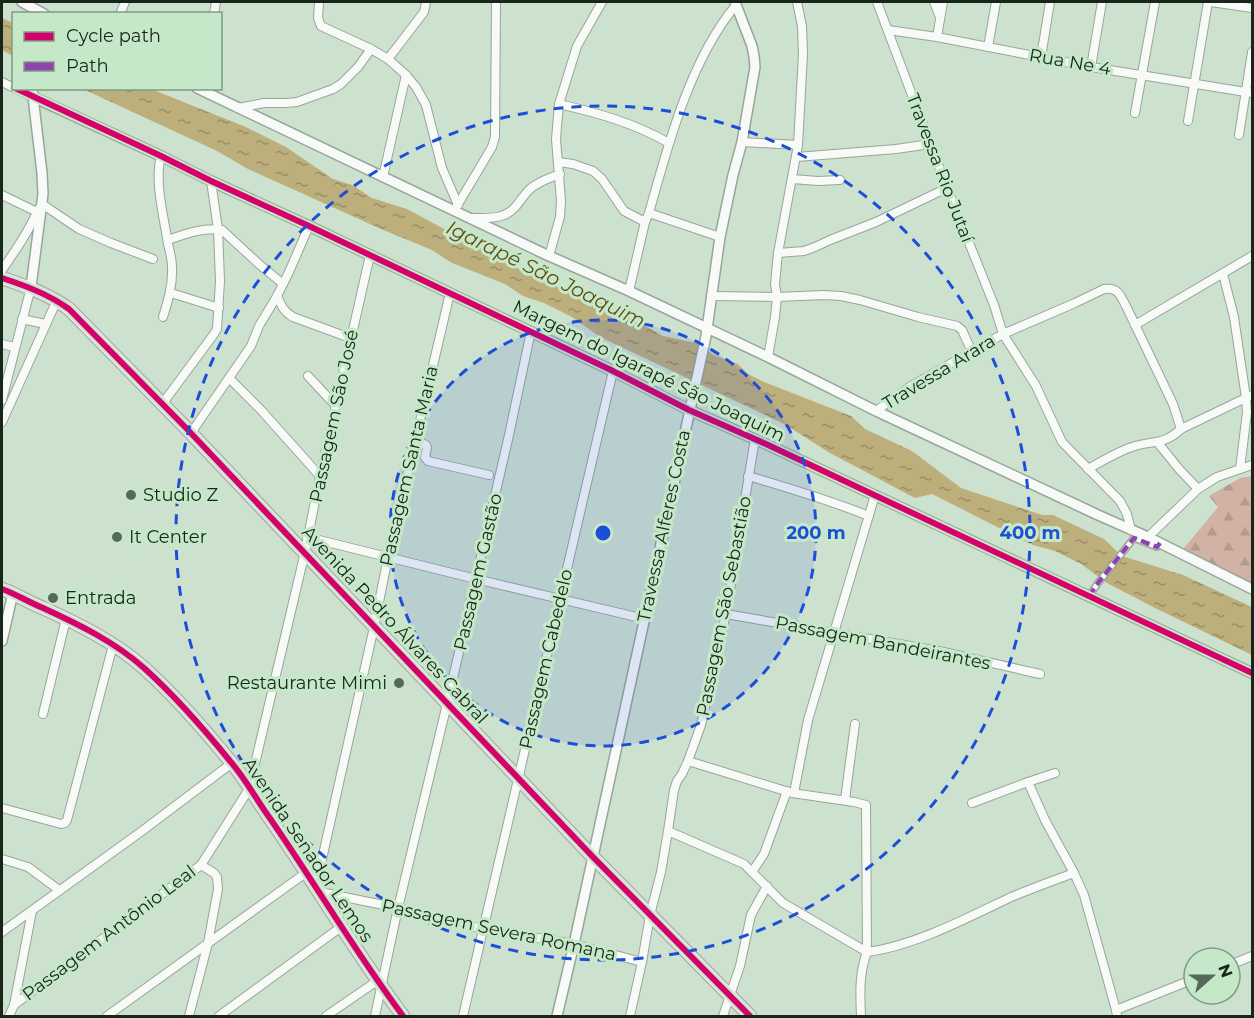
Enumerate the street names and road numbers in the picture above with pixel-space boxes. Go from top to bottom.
street label: Rua Ne 4 [1027,44,1113,80]
street label: Travessa Rio Jutaí [901,90,979,247]
street label: Margem do Igarapé São Joaquim [509,295,789,447]
street label: Passagem São José [305,327,363,504]
street label: Travessa Arara [879,330,999,414]
street label: Passagem Santa Maria [375,364,443,568]
street label: Travessa Alferes Costa [633,428,695,624]
street label: Passagem Gastão [449,491,507,653]
street label: Passagem São Sebastião [692,494,756,718]
street label: Avenida Pedro Álvares Cabral [297,521,493,729]
street label: Passagem Cabedelo [515,567,577,751]
street label: Passagem Bandeirantes [774,611,993,675]
street label: Avenida Senador Lemos [238,753,378,947]
street label: Passagem Antônio Leal [18,861,200,1005]
street label: Passagem Severa Romana [380,894,618,966]

